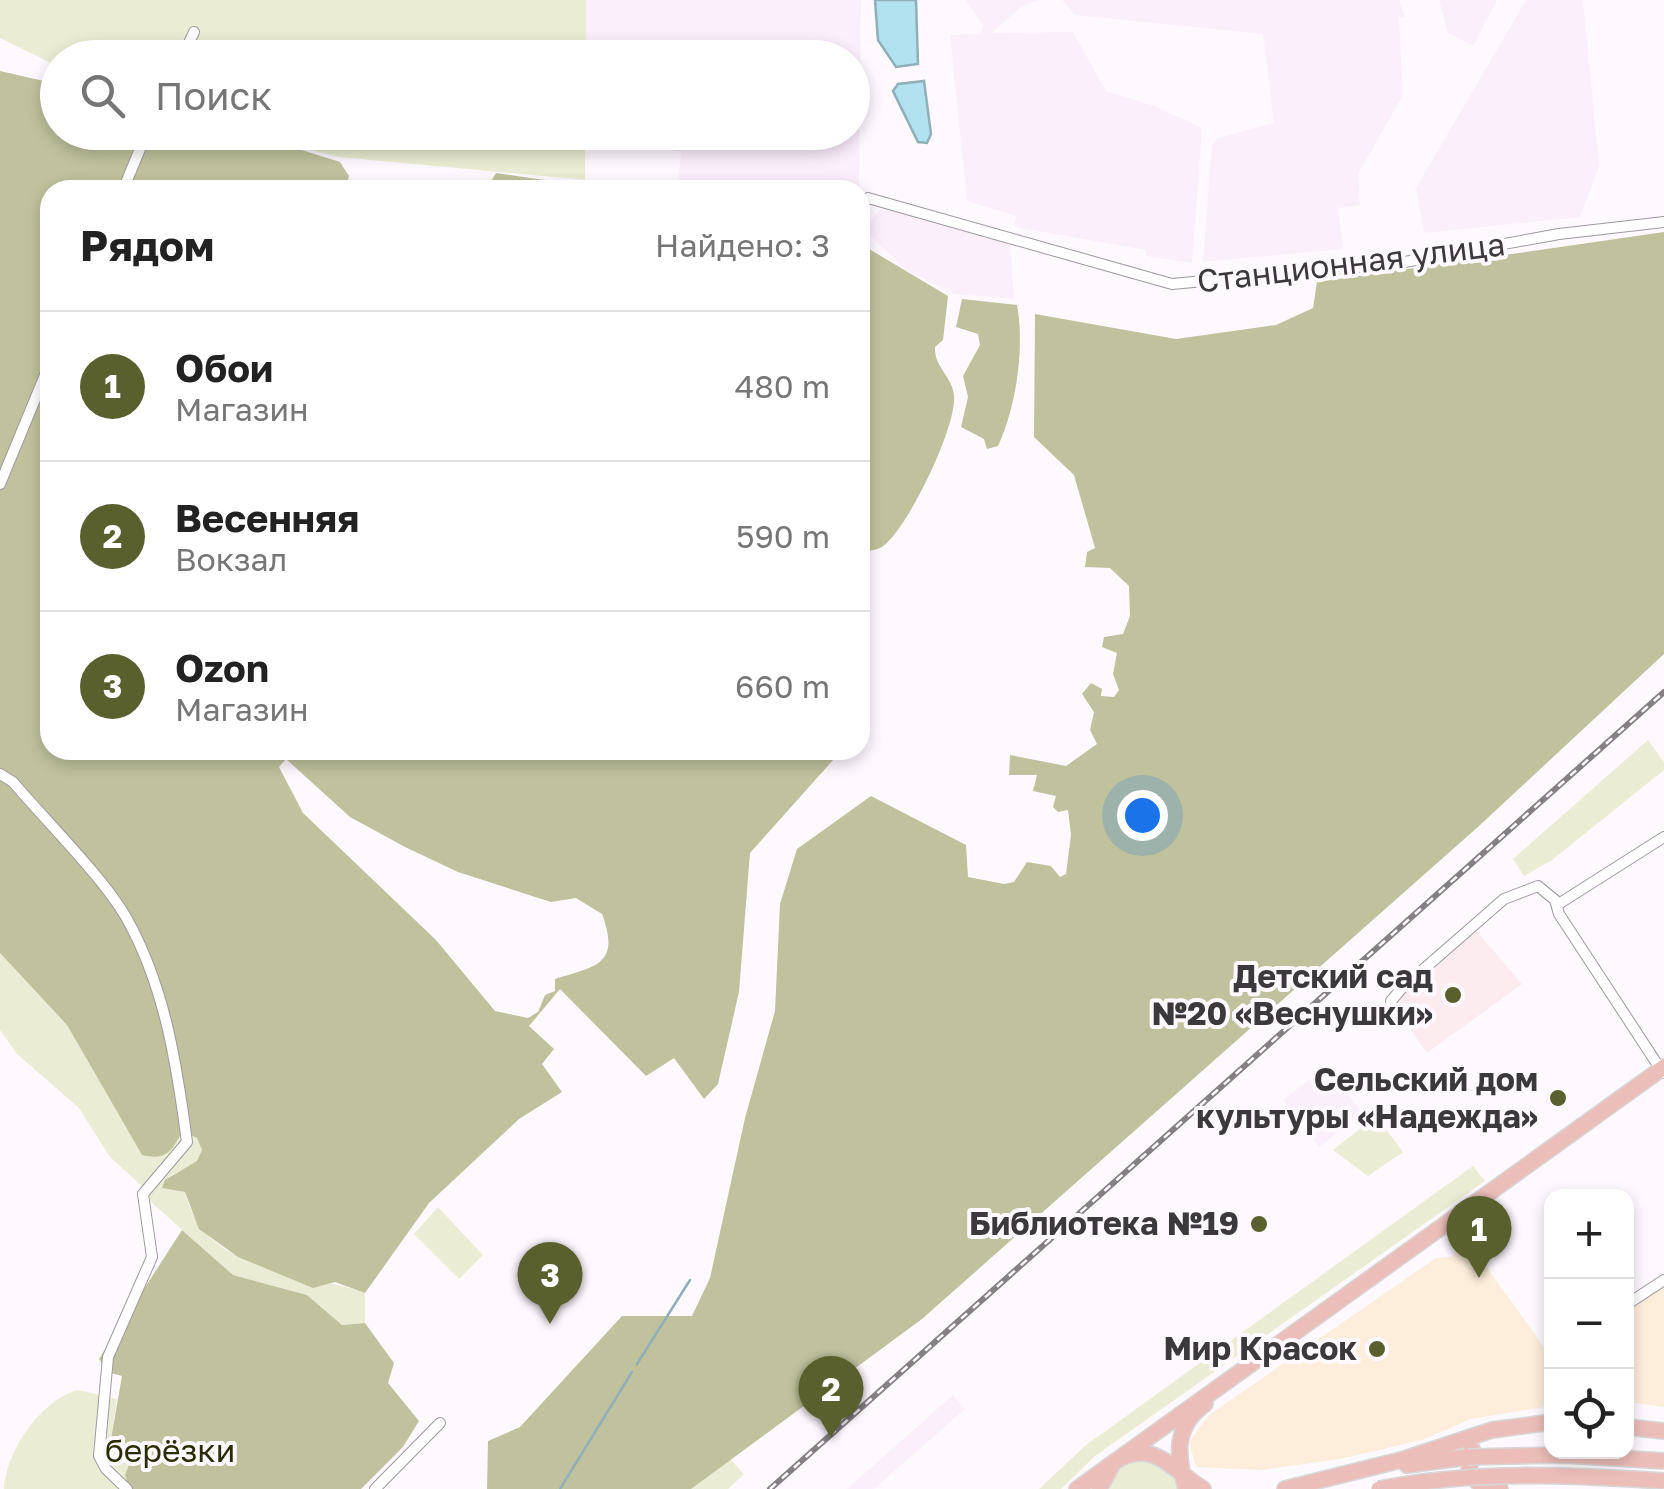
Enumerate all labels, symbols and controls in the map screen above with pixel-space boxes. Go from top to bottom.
search box [40,40,870,150]
icon: search [75,68,130,123]
text: Поиск [155,73,272,118]
text: Рядом [80,220,214,270]
street label: Станционная улица [1195,224,1507,300]
text: Найдено: 3 [655,226,830,264]
text: Обои [175,345,273,390]
text: 1 [104,367,121,405]
text: 480 m [735,367,830,405]
text: Магазин [175,390,309,428]
text: Весенняя [175,495,359,540]
text: 2 [103,517,122,555]
text: 590 m [736,517,830,555]
text: Вокзал [175,540,287,578]
text: Ozon [175,645,269,690]
text: 3 [103,667,122,705]
text: 660 m [735,667,830,705]
text: Магазин [175,690,309,728]
your location [1117,790,1168,841]
place label: Детский сад №20 «Веснушки» [1151,957,1433,1032]
marker: Детский сад №20 «Веснушки» [1442,984,1464,1006]
place label: Сельский дом культуры «Надежда» [1196,1060,1538,1135]
marker: Сельский дом культуры «Надежда» [1547,1087,1569,1109]
map controls [1544,1189,1634,1459]
button: + [1544,1189,1634,1279]
pin: 1 [1446,1196,1512,1278]
place label: Библиотека №19 [969,1204,1239,1242]
marker: Библиотека №19 [1248,1213,1270,1235]
pin: 3 [518,1242,582,1324]
button: − [1544,1279,1634,1369]
place label: Мир Красок [1163,1329,1357,1367]
marker: Мир Красок [1366,1338,1388,1360]
pin: 2 [798,1356,864,1438]
button: locate [1544,1369,1634,1459]
park label: берёзки [105,1431,235,1469]

